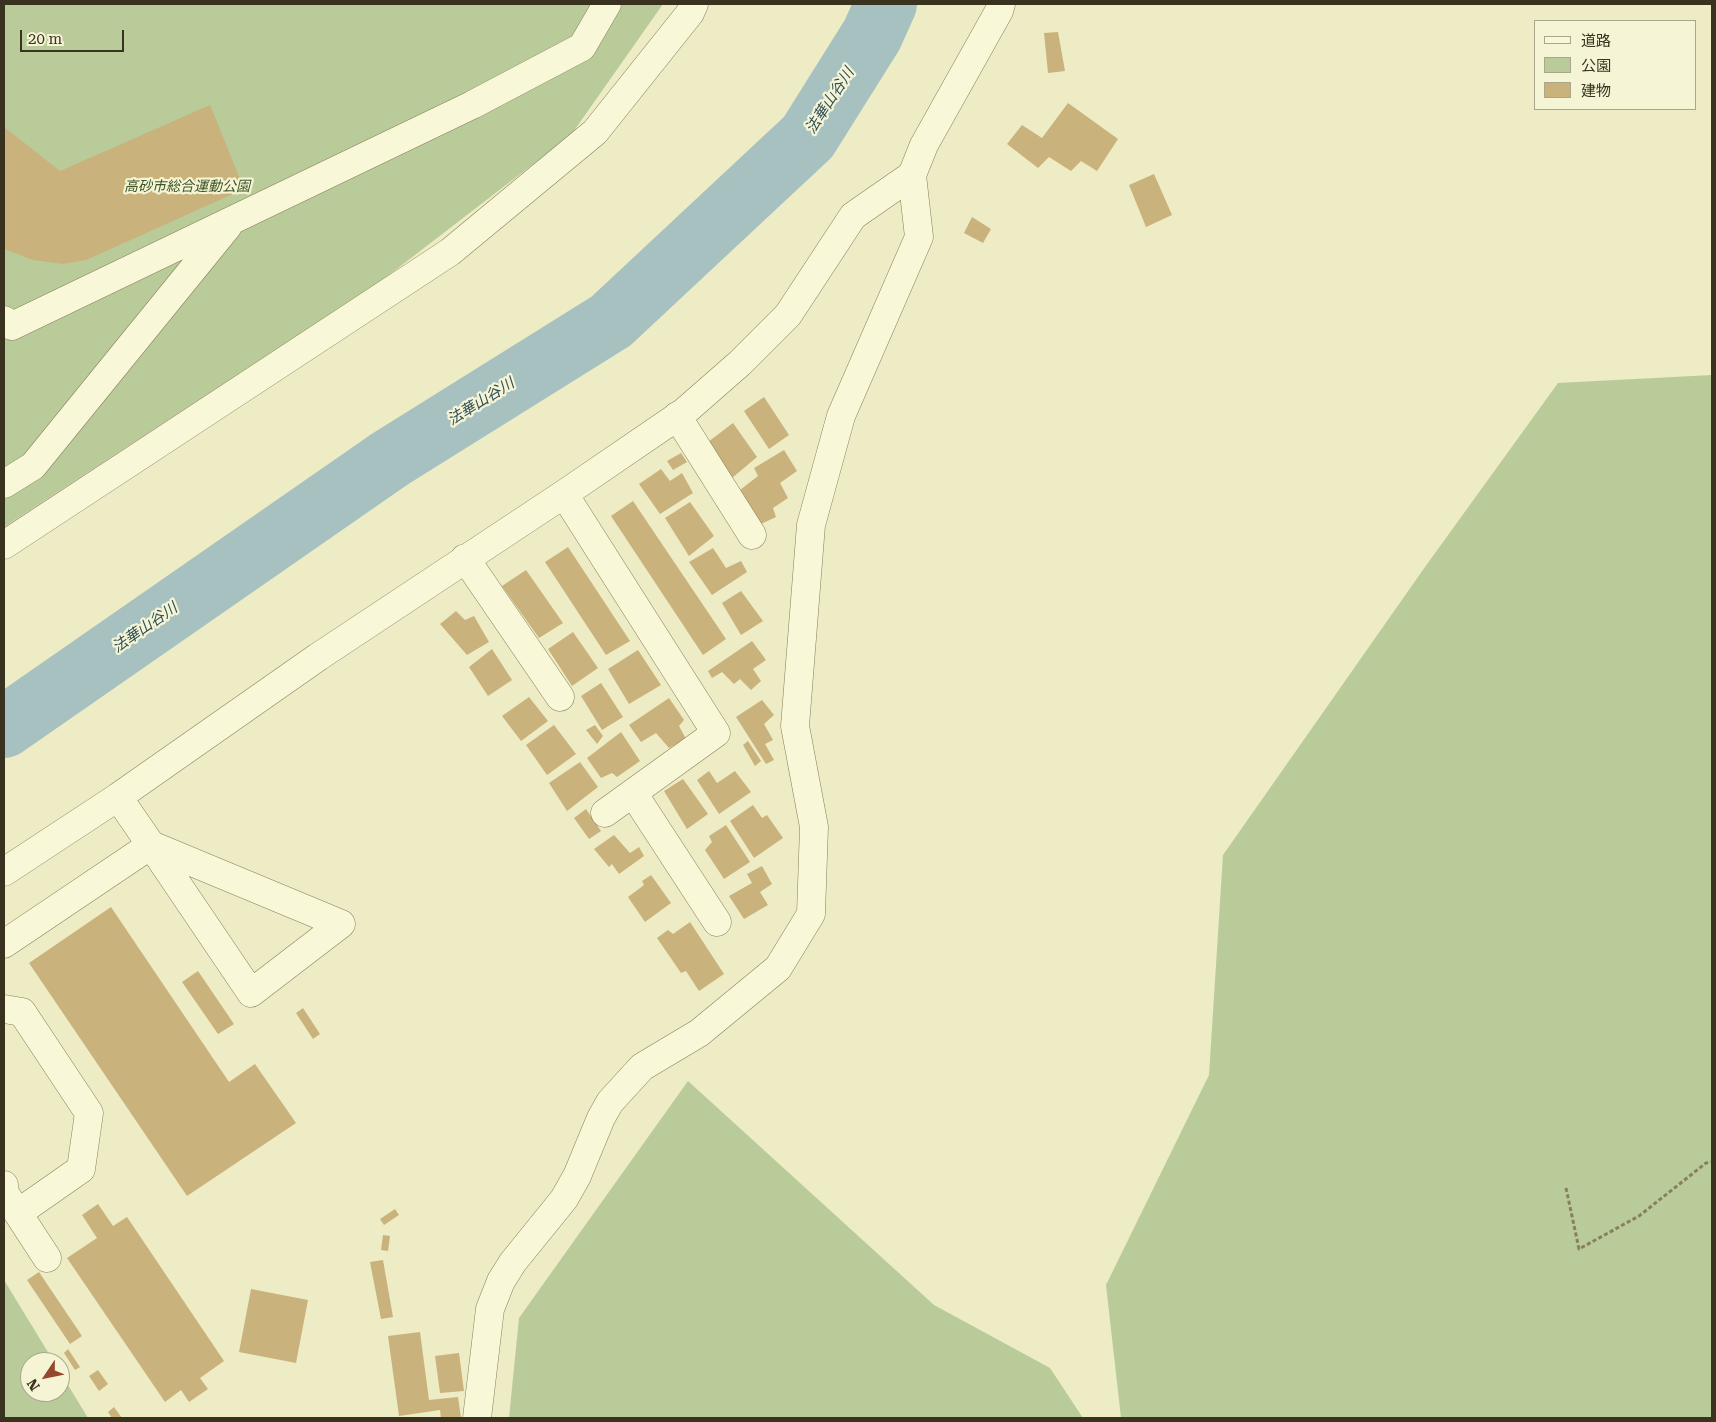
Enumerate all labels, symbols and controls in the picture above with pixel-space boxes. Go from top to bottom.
scale bar [22,20,126,52]
legend [1534,20,1696,110]
text: 20 m [28,30,62,48]
text: 道路 [1581,32,1611,50]
text: 公園 [1581,57,1611,75]
water label: 法華山谷川 [802,65,858,137]
text: 建物 [1581,82,1611,100]
park label: 高砂市総合運動公園 [124,179,250,195]
water label: 法華山谷川 [444,374,518,430]
water label: 法華山谷川 [109,599,181,657]
north arrow [20,1352,70,1402]
text: N [24,1376,43,1394]

